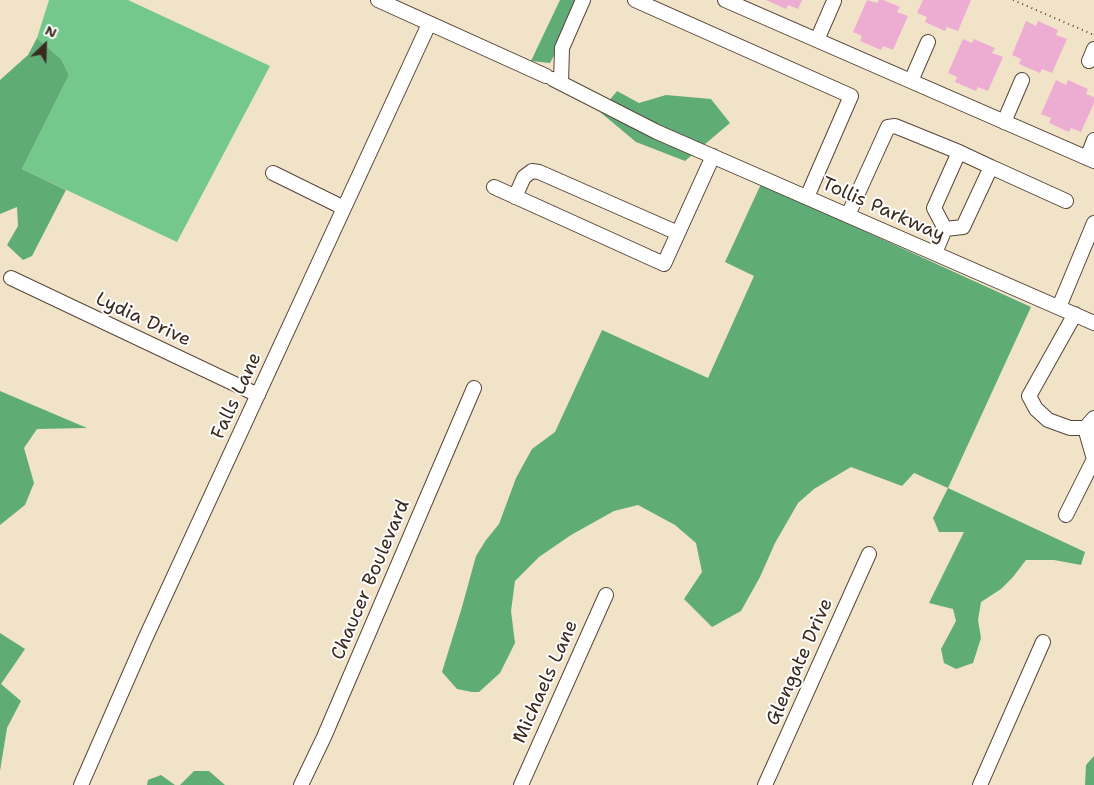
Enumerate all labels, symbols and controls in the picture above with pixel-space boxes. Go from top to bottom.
north arrow [20,20,70,70]
text: N [42,21,60,42]
street label: Tollis Parkway [818,173,948,247]
street label: Lydia Drive [92,288,194,352]
street label: Falls Lane [207,349,267,443]
street label: Chaucer Boulevard [327,496,415,664]
street label: Glengate Drive [762,595,838,729]
street label: Michaels Lane [509,617,583,747]

